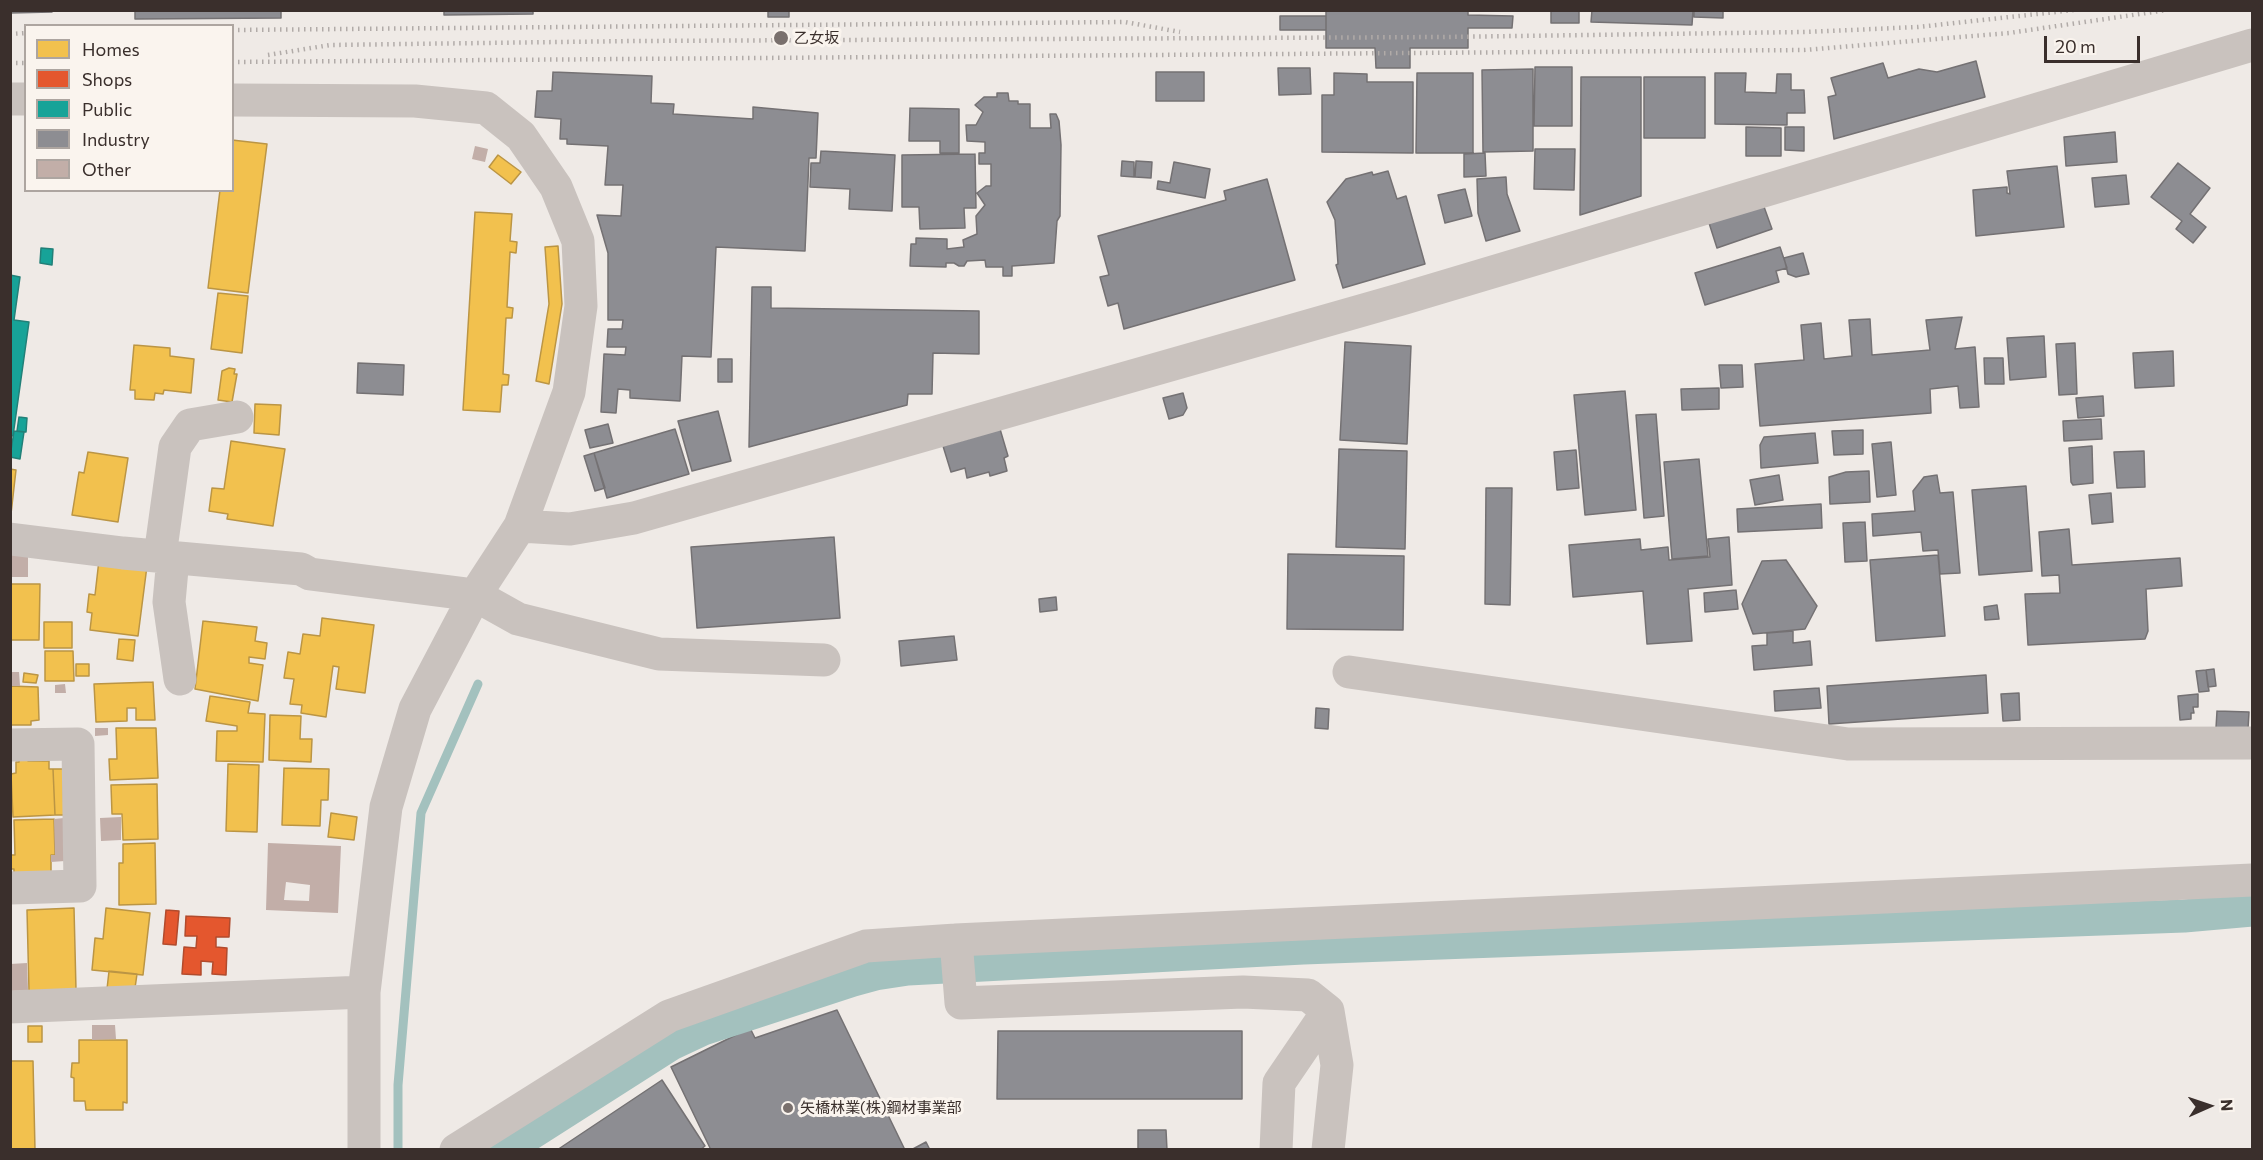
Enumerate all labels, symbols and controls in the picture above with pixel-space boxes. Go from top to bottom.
legend [24,24,234,192]
scale bar [2047,24,2143,62]
marker: 乙女坂 [772,29,790,47]
place label: 乙女坂 [794,29,839,47]
text: 20 m [2055,35,2096,57]
text: Homes [82,38,140,60]
text: Shops [82,68,132,90]
text: Public [82,98,132,120]
text: Industry [82,128,150,150]
text: Other [82,158,131,180]
north arrow [2179,1076,2239,1136]
place label: 矢橋林業(株)鋼材事業部 [800,1099,962,1117]
text: N [2218,1099,2237,1112]
marker: 矢橋林業(株)鋼材事業部 [781,1101,795,1115]

